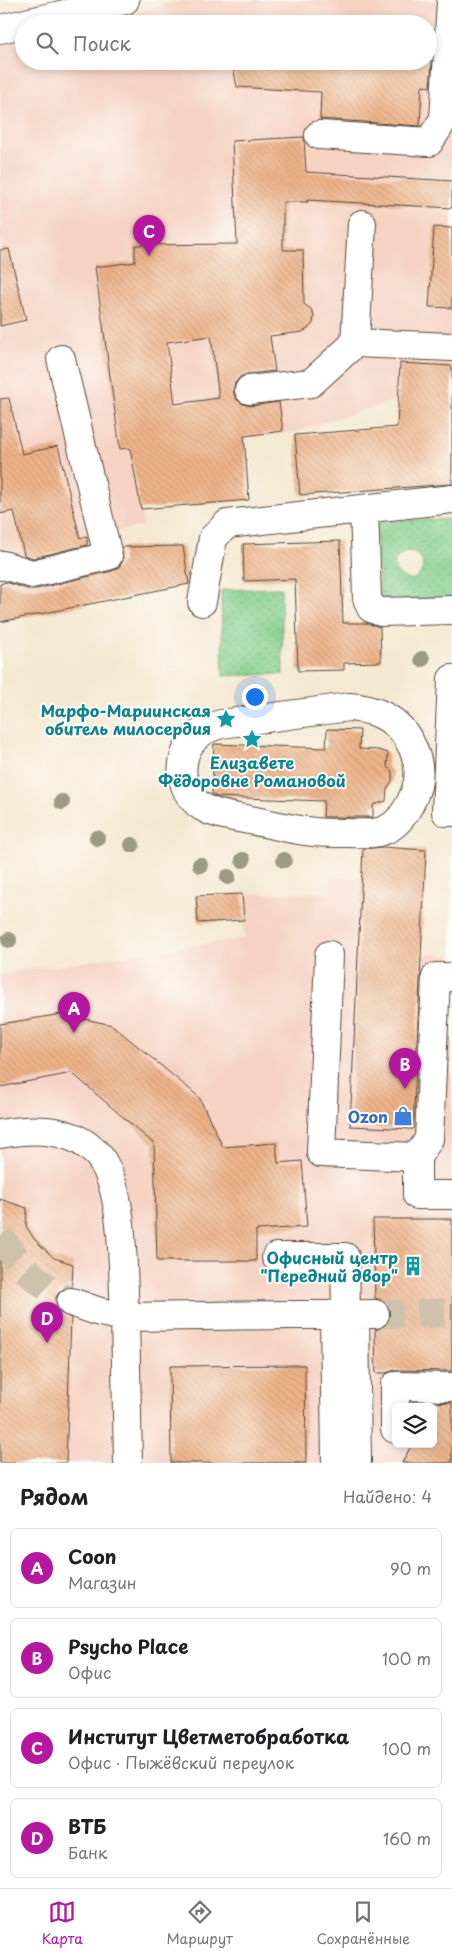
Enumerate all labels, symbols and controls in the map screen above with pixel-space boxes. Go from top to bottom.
search box [15,15,437,70]
icon: search [33,29,61,57]
text: Поиск [73,29,131,57]
pin: C [133,215,165,256]
your location [242,684,268,710]
place label: Марфо-Мариинская обитель милосердия [41,698,211,740]
place icon: Марфо-Мариинская обитель милосердия [215,708,237,730]
place icon: Елизавете Фёдоровне Романовой [241,728,263,750]
place label: Елизавете Фёдоровне Романовой [158,750,346,792]
pin: A [58,992,90,1033]
pin: B [389,1048,421,1089]
place label: Ozon [348,1104,388,1128]
shop icon: Ozon [392,1105,414,1127]
place label: Офисный центр "Передний двор" [260,1245,398,1287]
building icon: Офисный центр "Передний двор" [402,1255,424,1277]
pin: D [31,1302,63,1343]
map controls [392,1403,437,1448]
button: layers [392,1403,437,1448]
text: Рядом [20,1480,88,1512]
text: Найдено: 4 [343,1484,432,1508]
text: Coon [68,1542,117,1570]
text: A [31,1556,43,1580]
text: 90 m [390,1556,431,1580]
text: Магазин [68,1570,137,1594]
text: Psycho Place [68,1632,189,1660]
text: B [32,1646,42,1670]
text: 100 m [382,1646,431,1670]
text: Офис [68,1660,111,1684]
text: Институт Цветметобработка [68,1722,349,1750]
text: C [31,1736,43,1760]
text: 100 m [382,1736,431,1760]
text: Офис · Пыжёвский переулок [68,1750,294,1774]
text: ВТБ [68,1812,106,1840]
text: D [31,1826,43,1850]
text: 160 m [383,1826,431,1850]
text: Банк [68,1840,108,1864]
tab: Карта [42,1898,83,1949]
tab: Маршрут [167,1898,233,1949]
tab: Сохранённые [317,1898,410,1949]

